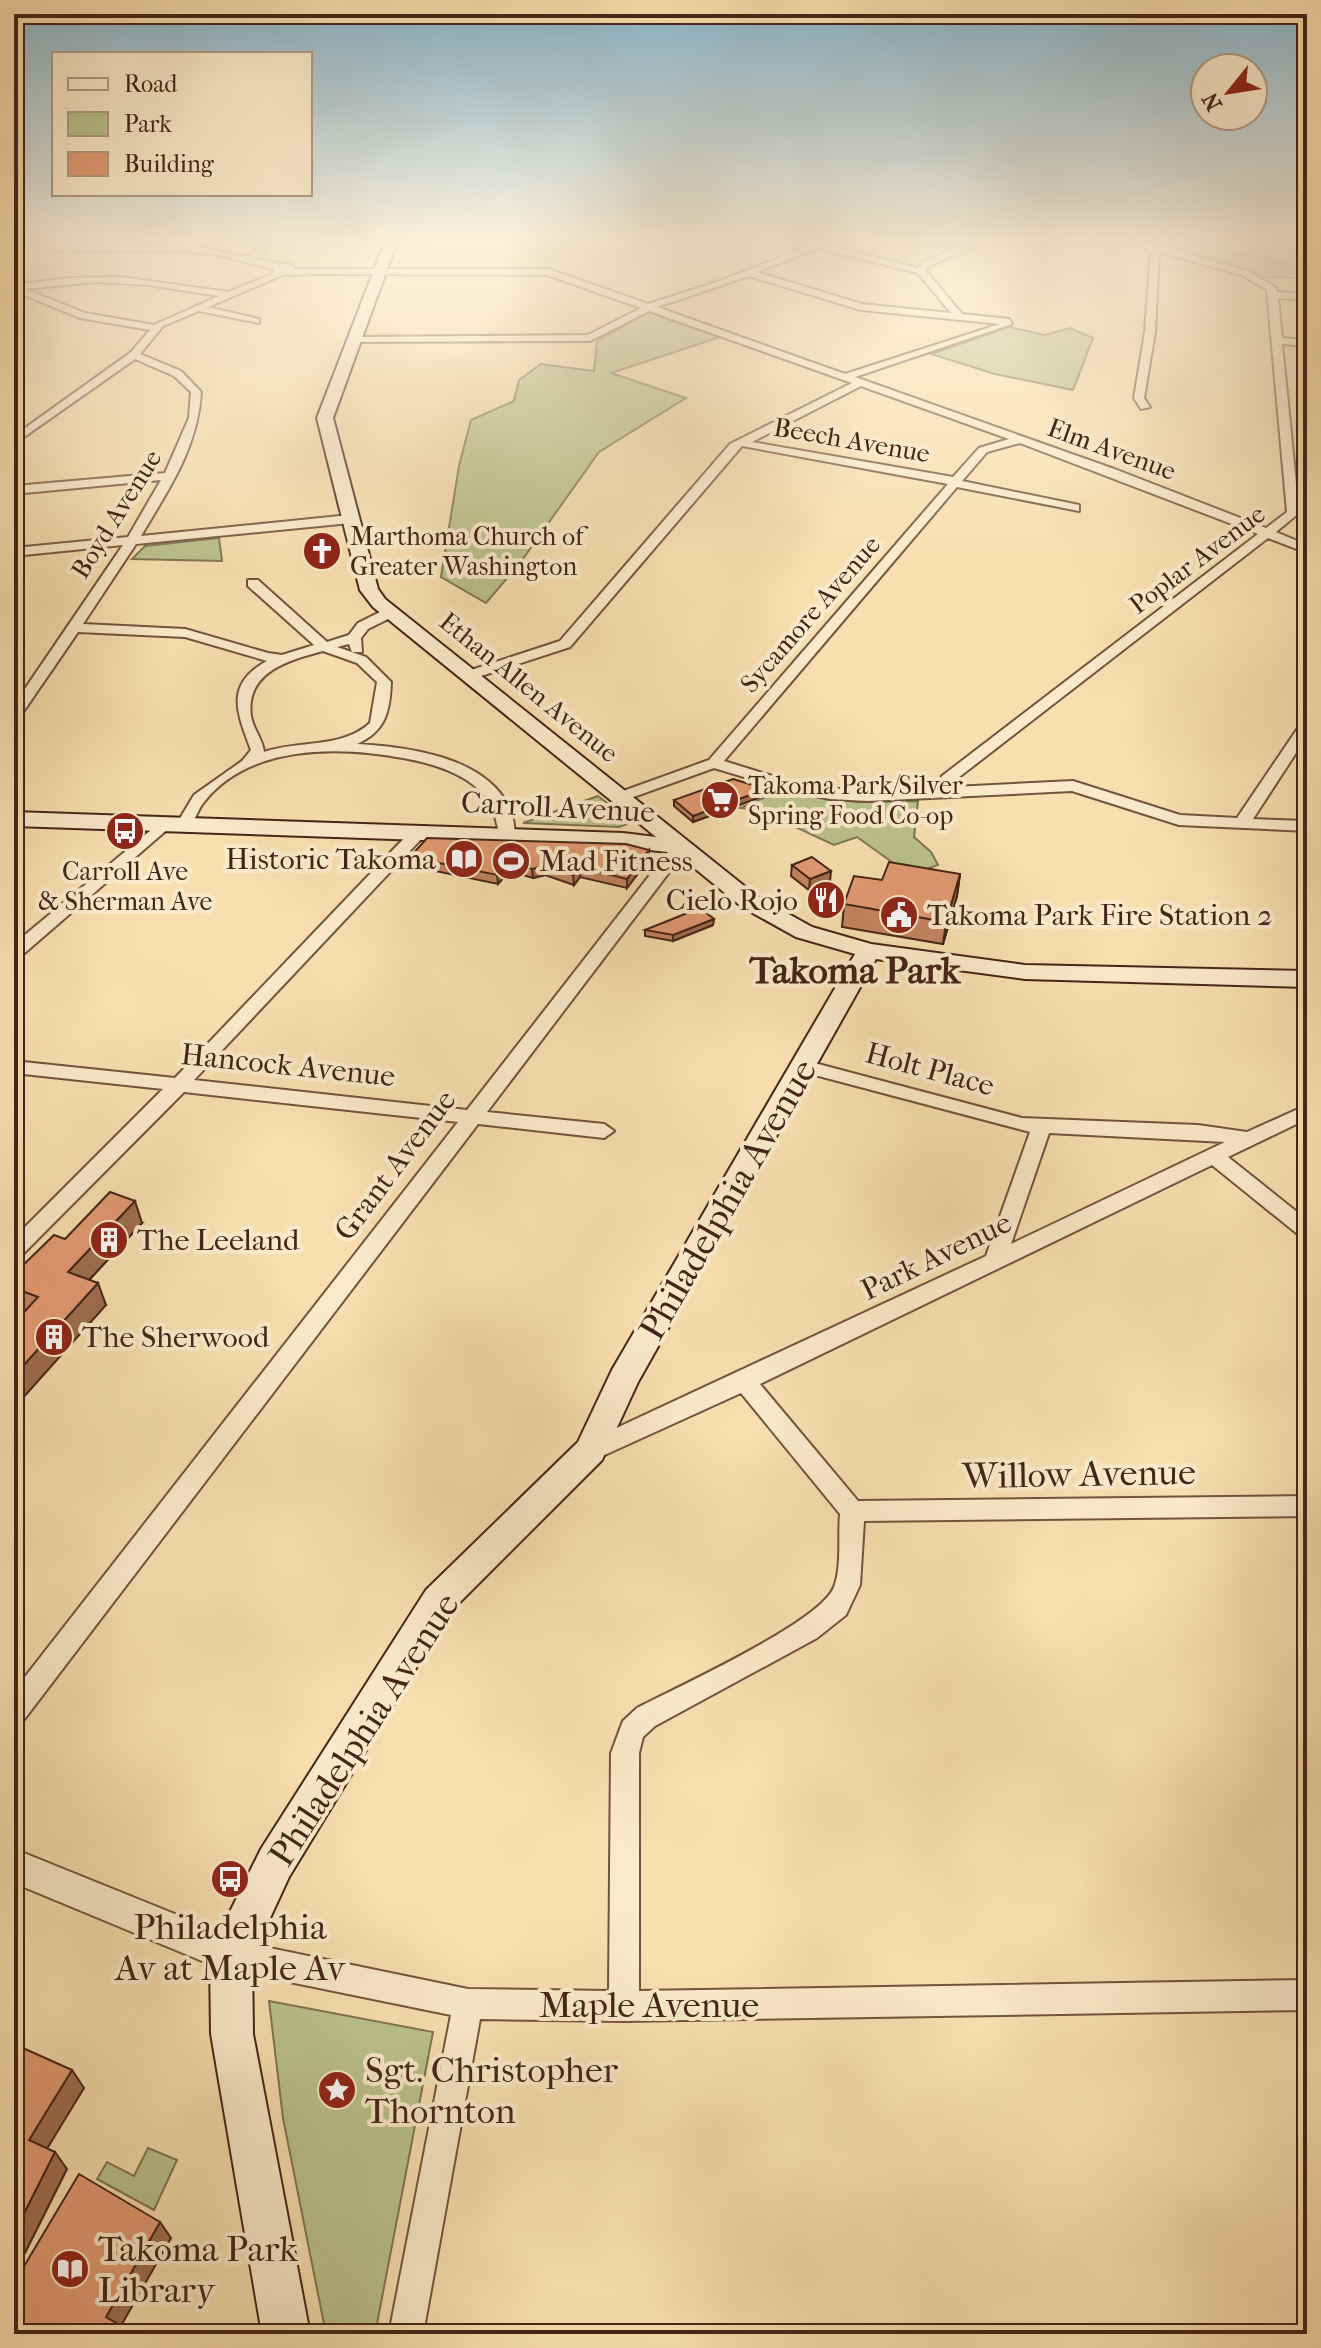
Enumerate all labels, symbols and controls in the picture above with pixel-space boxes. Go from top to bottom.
legend [52,52,312,196]
north arrow [1189,52,1269,132]
text: Road [124,70,178,98]
text: N [1197,88,1228,115]
text: Park [124,110,172,138]
text: Building [124,150,215,178]
street label: Beech Avenue [771,412,933,470]
street label: Elm Avenue [1043,412,1180,487]
street label: Boyd Avenue [65,444,168,584]
street label: Poplar Avenue [1123,498,1271,621]
place label: Marthoma Church of Greater Washington [350,521,589,582]
street label: Sycamore Avenue [734,529,887,699]
church icon: Marthoma Church of Greater Washington [301,530,343,572]
street label: Ethan Allen Avenue [433,606,624,769]
place label: Takoma Park/Silver Spring Food Co-op [748,770,963,831]
supermarket icon: Takoma Park/Silver Spring Food Co-op [699,779,741,821]
street label: Carroll Avenue [460,785,656,830]
bus stop icon: Carroll Ave & Sherman Ave [104,810,146,852]
library icon: Historic Takoma [443,838,485,880]
sports icon: Mad Fitness [490,840,532,882]
place label: Historic Takoma [225,842,437,877]
place label: Mad Fitness [539,844,693,879]
place label: Carroll Ave & Sherman Ave [38,856,212,917]
restaurant icon: Cielo Rojo [805,879,847,921]
place label: Cielo Rojo [666,883,798,918]
public building icon: Takoma Park Fire Station 2 [878,894,920,936]
place label: Takoma Park Fire Station 2 [927,898,1272,933]
district label: Takoma Park [749,948,962,993]
street label: Holt Place [862,1036,998,1103]
street label: Hancock Avenue [179,1037,397,1094]
street label: Philadelphia Avenue [630,1052,825,1347]
street label: Grant Avenue [328,1083,463,1247]
street label: Park Avenue [855,1205,1017,1308]
building icon: The Leeland [88,1219,130,1261]
place label: The Leeland [137,1223,300,1258]
building icon: The Sherwood [33,1316,75,1358]
place label: The Sherwood [82,1320,270,1355]
street label: Willow Avenue [961,1451,1196,1497]
street label: Philadelphia Avenue [260,1585,468,1874]
bus stop icon: Philadelphia Av at Maple Av [209,1858,251,1900]
place label: Philadelphia Av at Maple Av [113,1906,346,1989]
street label: Maple Avenue [539,1984,759,2026]
place label: Sgt. Christopher Thornton [365,2049,619,2132]
place icon: Sgt. Christopher Thornton [316,2069,358,2111]
place label: Takoma Park Library [98,2228,298,2311]
library icon: Takoma Park Library [49,2248,91,2290]

